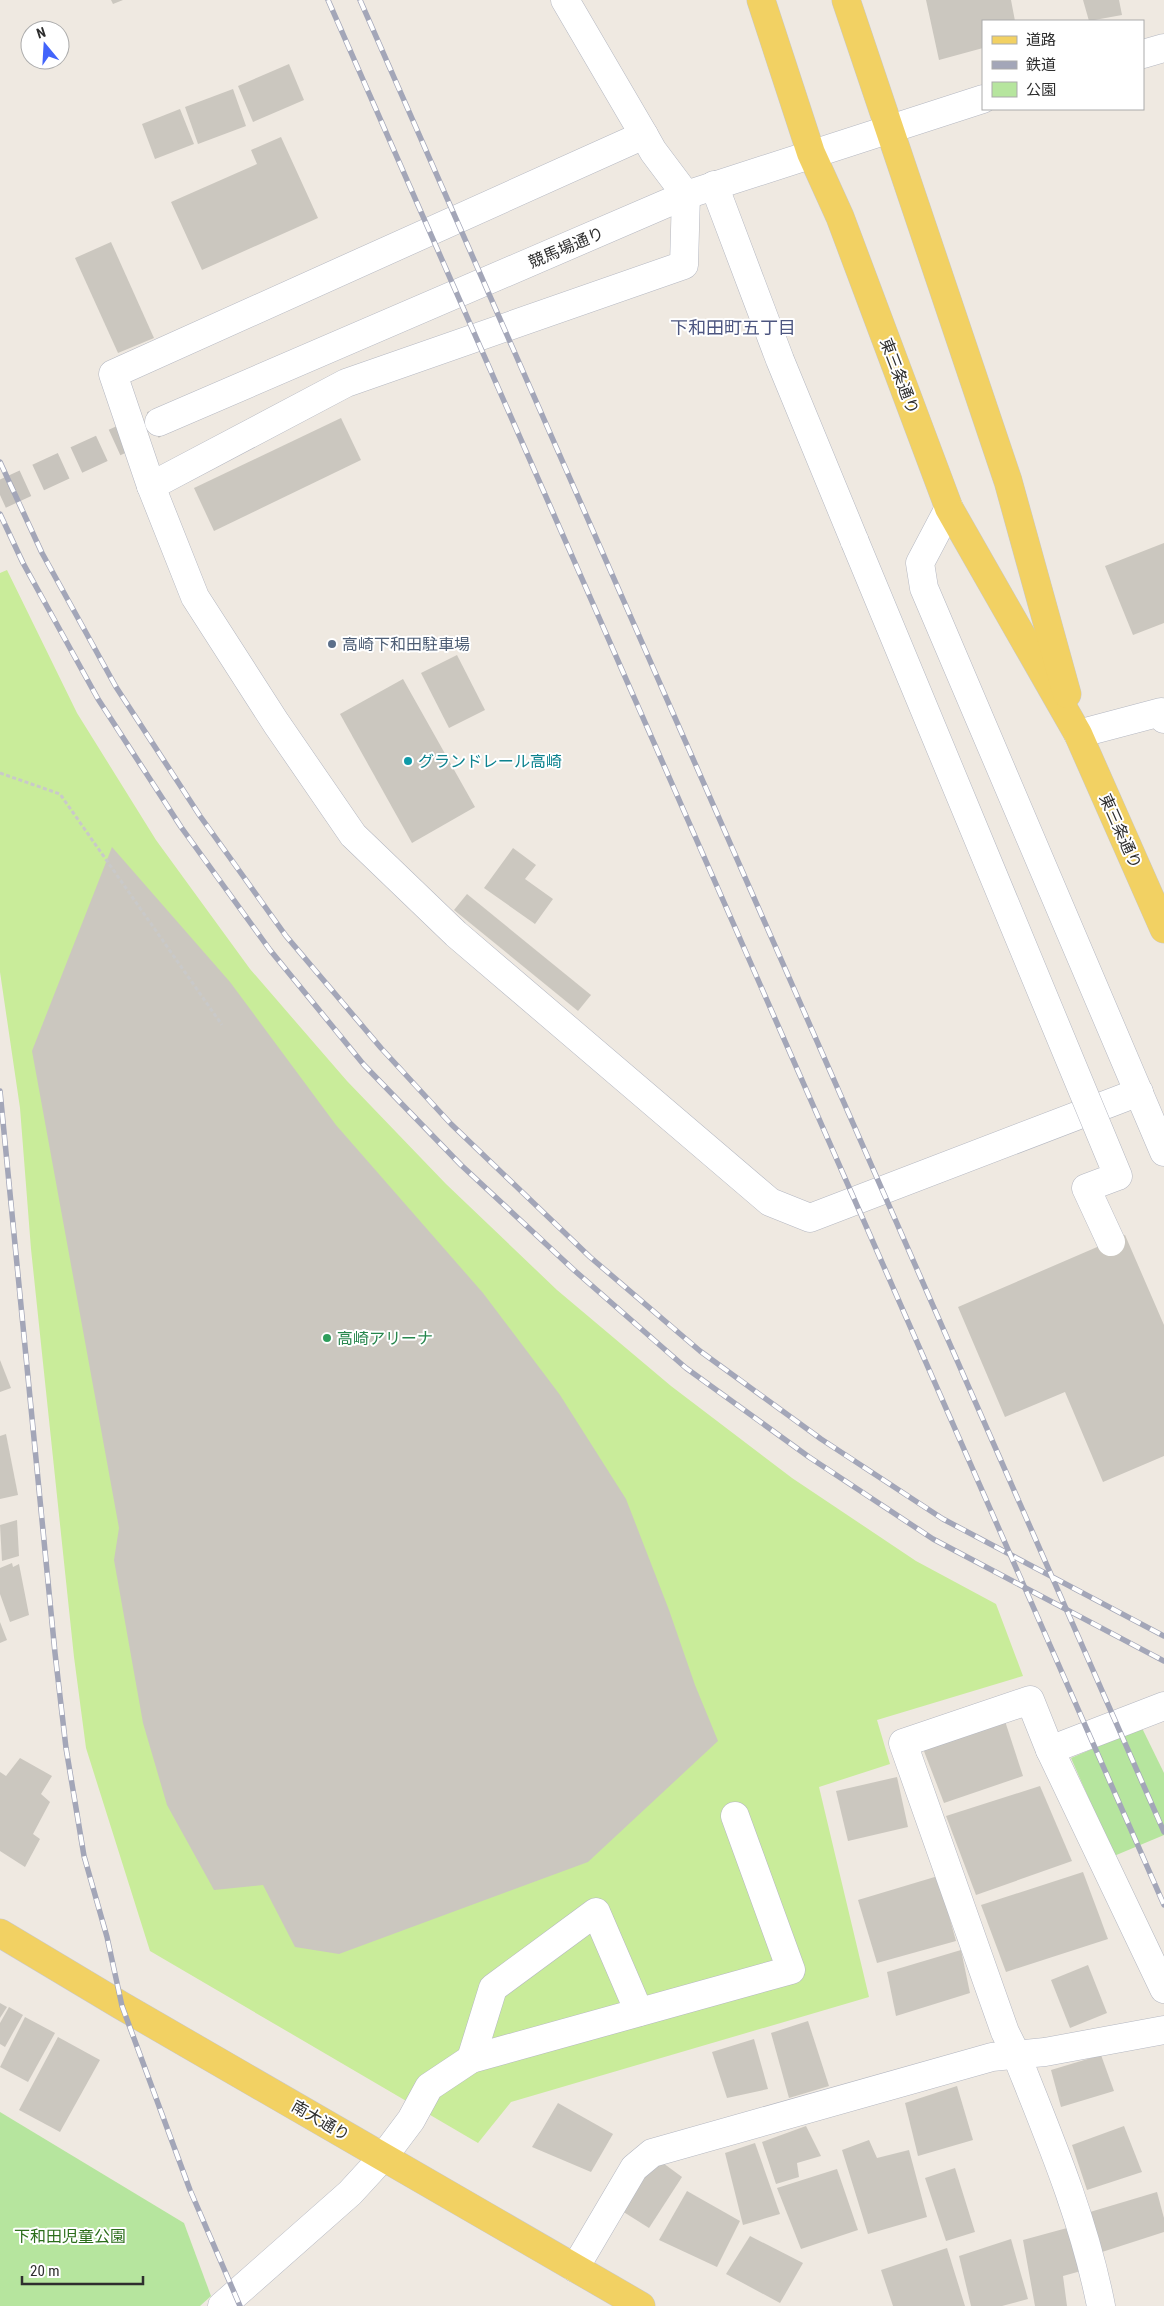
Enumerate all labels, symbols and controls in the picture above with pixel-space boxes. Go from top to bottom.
north arrow [20,20,70,70]
legend [982,20,1144,110]
text: N [34,24,48,42]
text: 道路 [1026,31,1056,49]
text: 鉄道 [1026,56,1056,74]
text: 公園 [1026,81,1056,99]
street label: 競馬場通り [526,223,607,272]
district label: 下和田町五丁目 [670,317,796,338]
street label: 東三条通り [876,335,923,417]
place label: 高崎下和田駐車場 [342,635,470,654]
marker: 高崎下和田駐車場 [326,638,338,650]
place label: グランドレール高崎 [418,752,562,771]
marker: グランドレール高崎 [402,755,414,767]
street label: 東三条通り [1096,791,1145,872]
place label: 高崎アリーナ [337,1329,433,1348]
marker: 高崎アリーナ [321,1332,333,1344]
street label: 南大通り [288,2096,353,2145]
park label: 下和田児童公園 [14,2227,126,2246]
scale bar [22,2254,144,2286]
text: 20 m [30,2262,60,2280]

